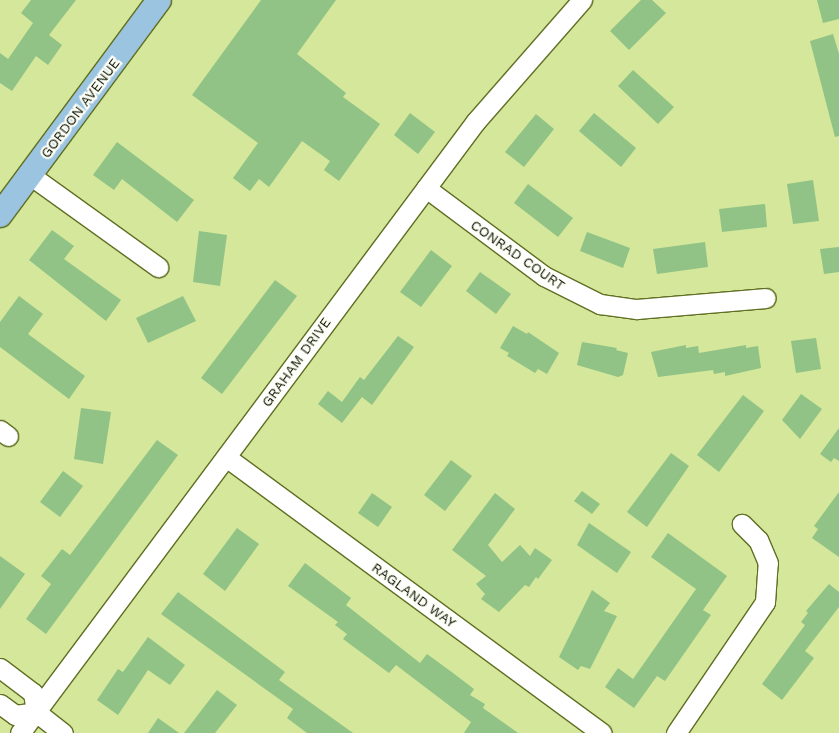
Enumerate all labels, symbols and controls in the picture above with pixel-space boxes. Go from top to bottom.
street label: GORDON AVENUE [37,55,123,161]
street label: CONRAD COURT [468,216,568,294]
street label: GRAHAM DRIVE [258,314,334,410]
street label: RAGLAND WAY [368,559,460,631]

